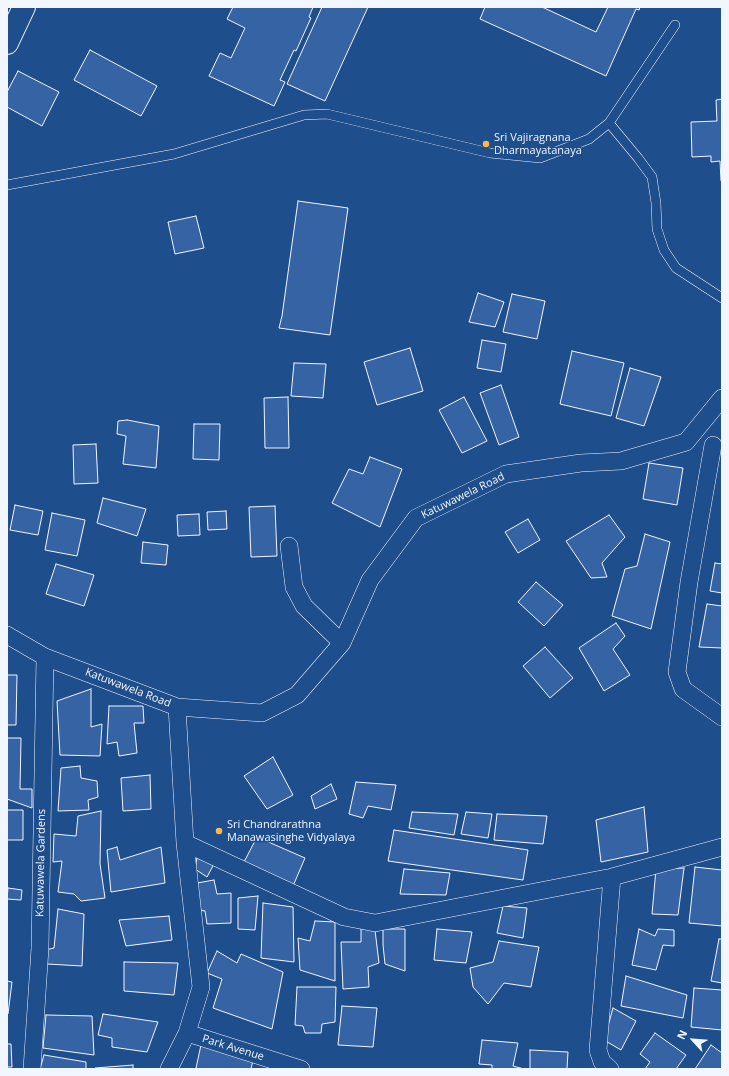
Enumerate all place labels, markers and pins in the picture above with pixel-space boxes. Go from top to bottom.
place label: Sri Vajiragnana Dharmayatanaya [494,131,582,157]
marker: Sri Vajiragnana Dharmayatanaya [481,139,491,149]
place label: Sri Chandrarathna Manawasinghe Vidyalaya [227,818,355,844]
marker: Sri Chandrarathna Manawasinghe Vidyalaya [214,826,224,836]

